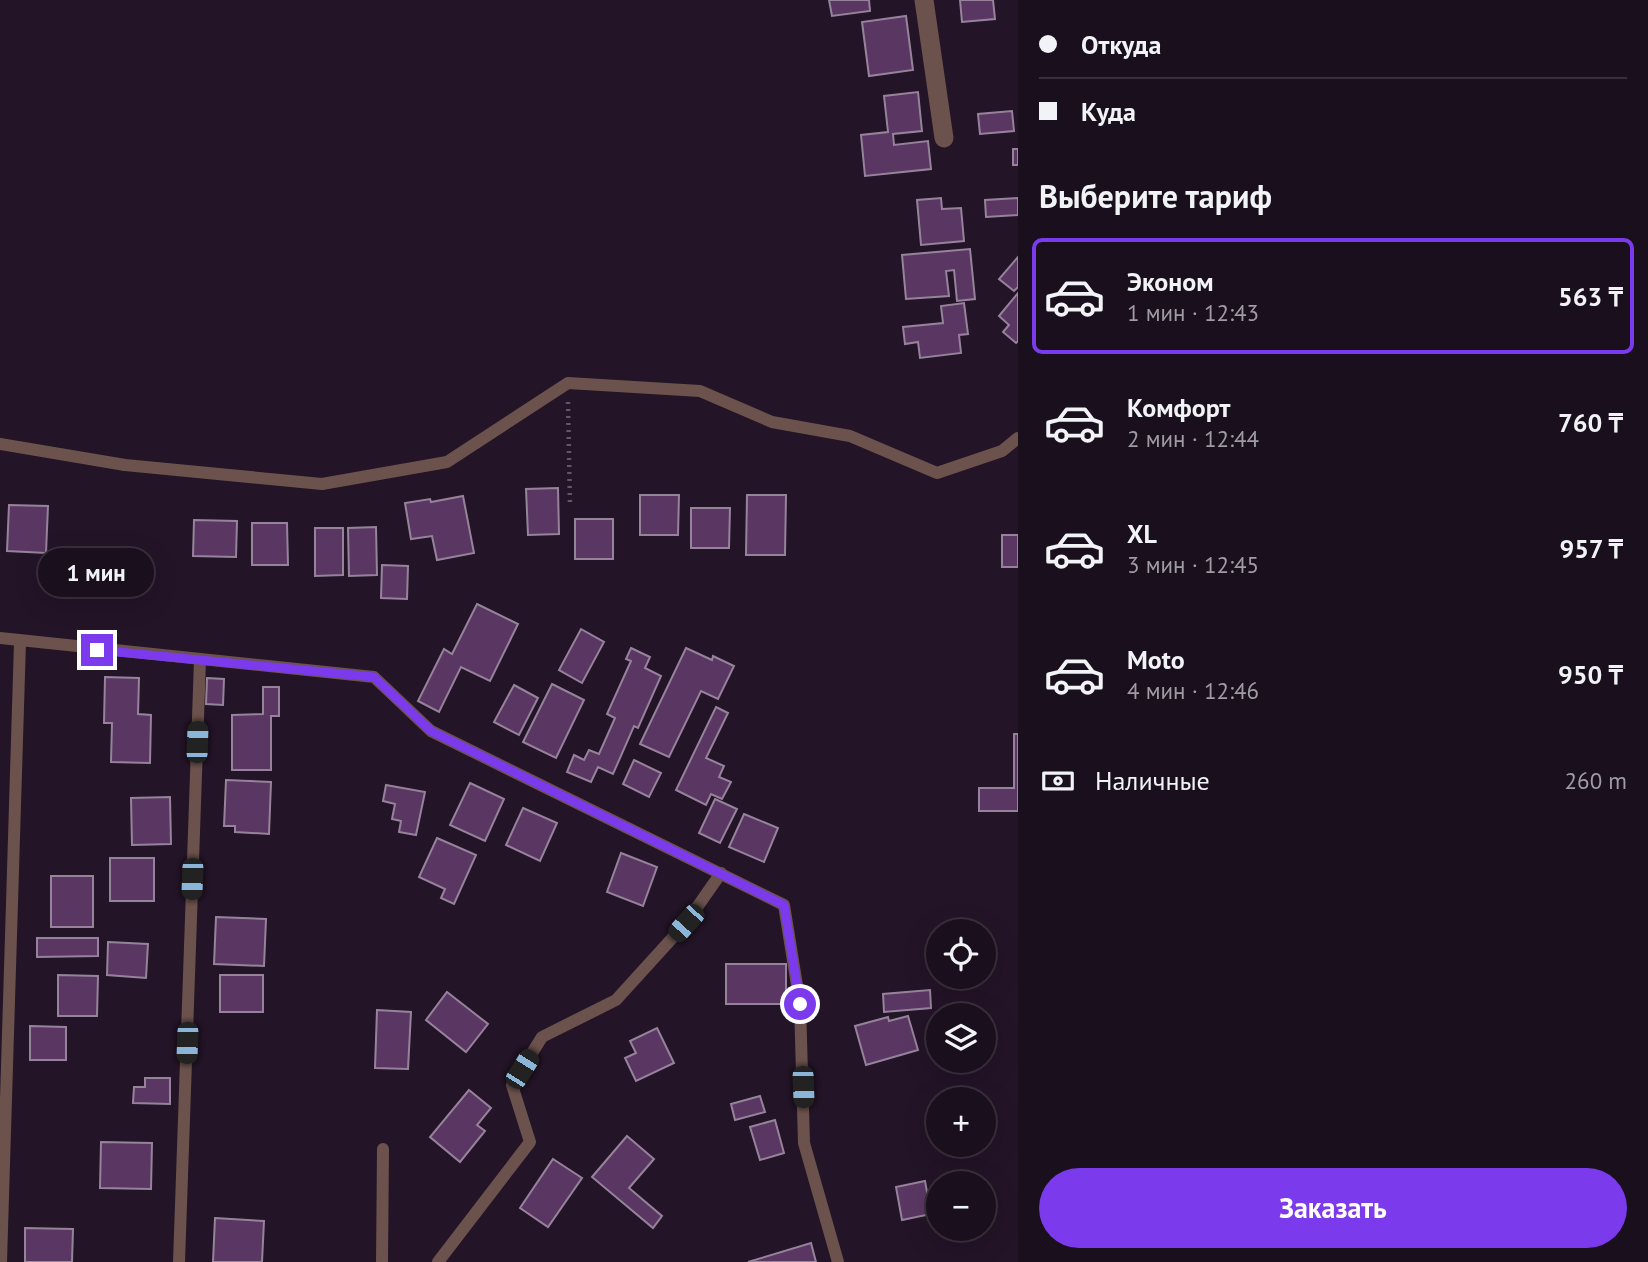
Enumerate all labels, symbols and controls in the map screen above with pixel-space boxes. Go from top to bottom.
text: Откуда [1081,28,1161,61]
text: Куда [1081,95,1136,128]
text: Выберите тариф [1039,175,1272,217]
icon: car [1043,265,1106,328]
text: Эконом [1127,265,1214,298]
text: 563 ₸ [1558,280,1623,313]
text: 1 мин · 12:43 [1127,298,1259,327]
icon: car [1043,391,1106,454]
text: Комфорт [1127,391,1230,424]
text: 760 ₸ [1558,406,1623,439]
text: 2 мин · 12:44 [1127,424,1259,453]
icon: car [1043,517,1106,580]
text: XL [1127,517,1157,550]
text: 957 ₸ [1559,532,1623,565]
callout: 1 мин [39,548,155,598]
text: 3 мин · 12:45 [1127,550,1259,579]
text: 1 мин [66,558,126,587]
route end [81,634,113,666]
icon: car [1043,643,1106,706]
text: Moto [1127,643,1185,676]
text: 950 ₸ [1558,658,1623,691]
text: 4 мин · 12:46 [1127,676,1259,705]
car [186,721,209,763]
icon: cash [1039,762,1077,800]
text: Наличные [1095,764,1210,797]
text: 260 m [1565,766,1627,795]
car [181,858,204,900]
car [665,900,708,946]
map controls [926,919,996,1241]
button: locate [926,919,996,989]
route start [784,988,816,1020]
button: layers [926,1003,996,1073]
car [176,1022,199,1064]
car [502,1046,543,1092]
car [792,1066,815,1108]
button: + [926,1087,996,1157]
button: Заказать [1039,1168,1627,1248]
button: − [926,1171,996,1241]

